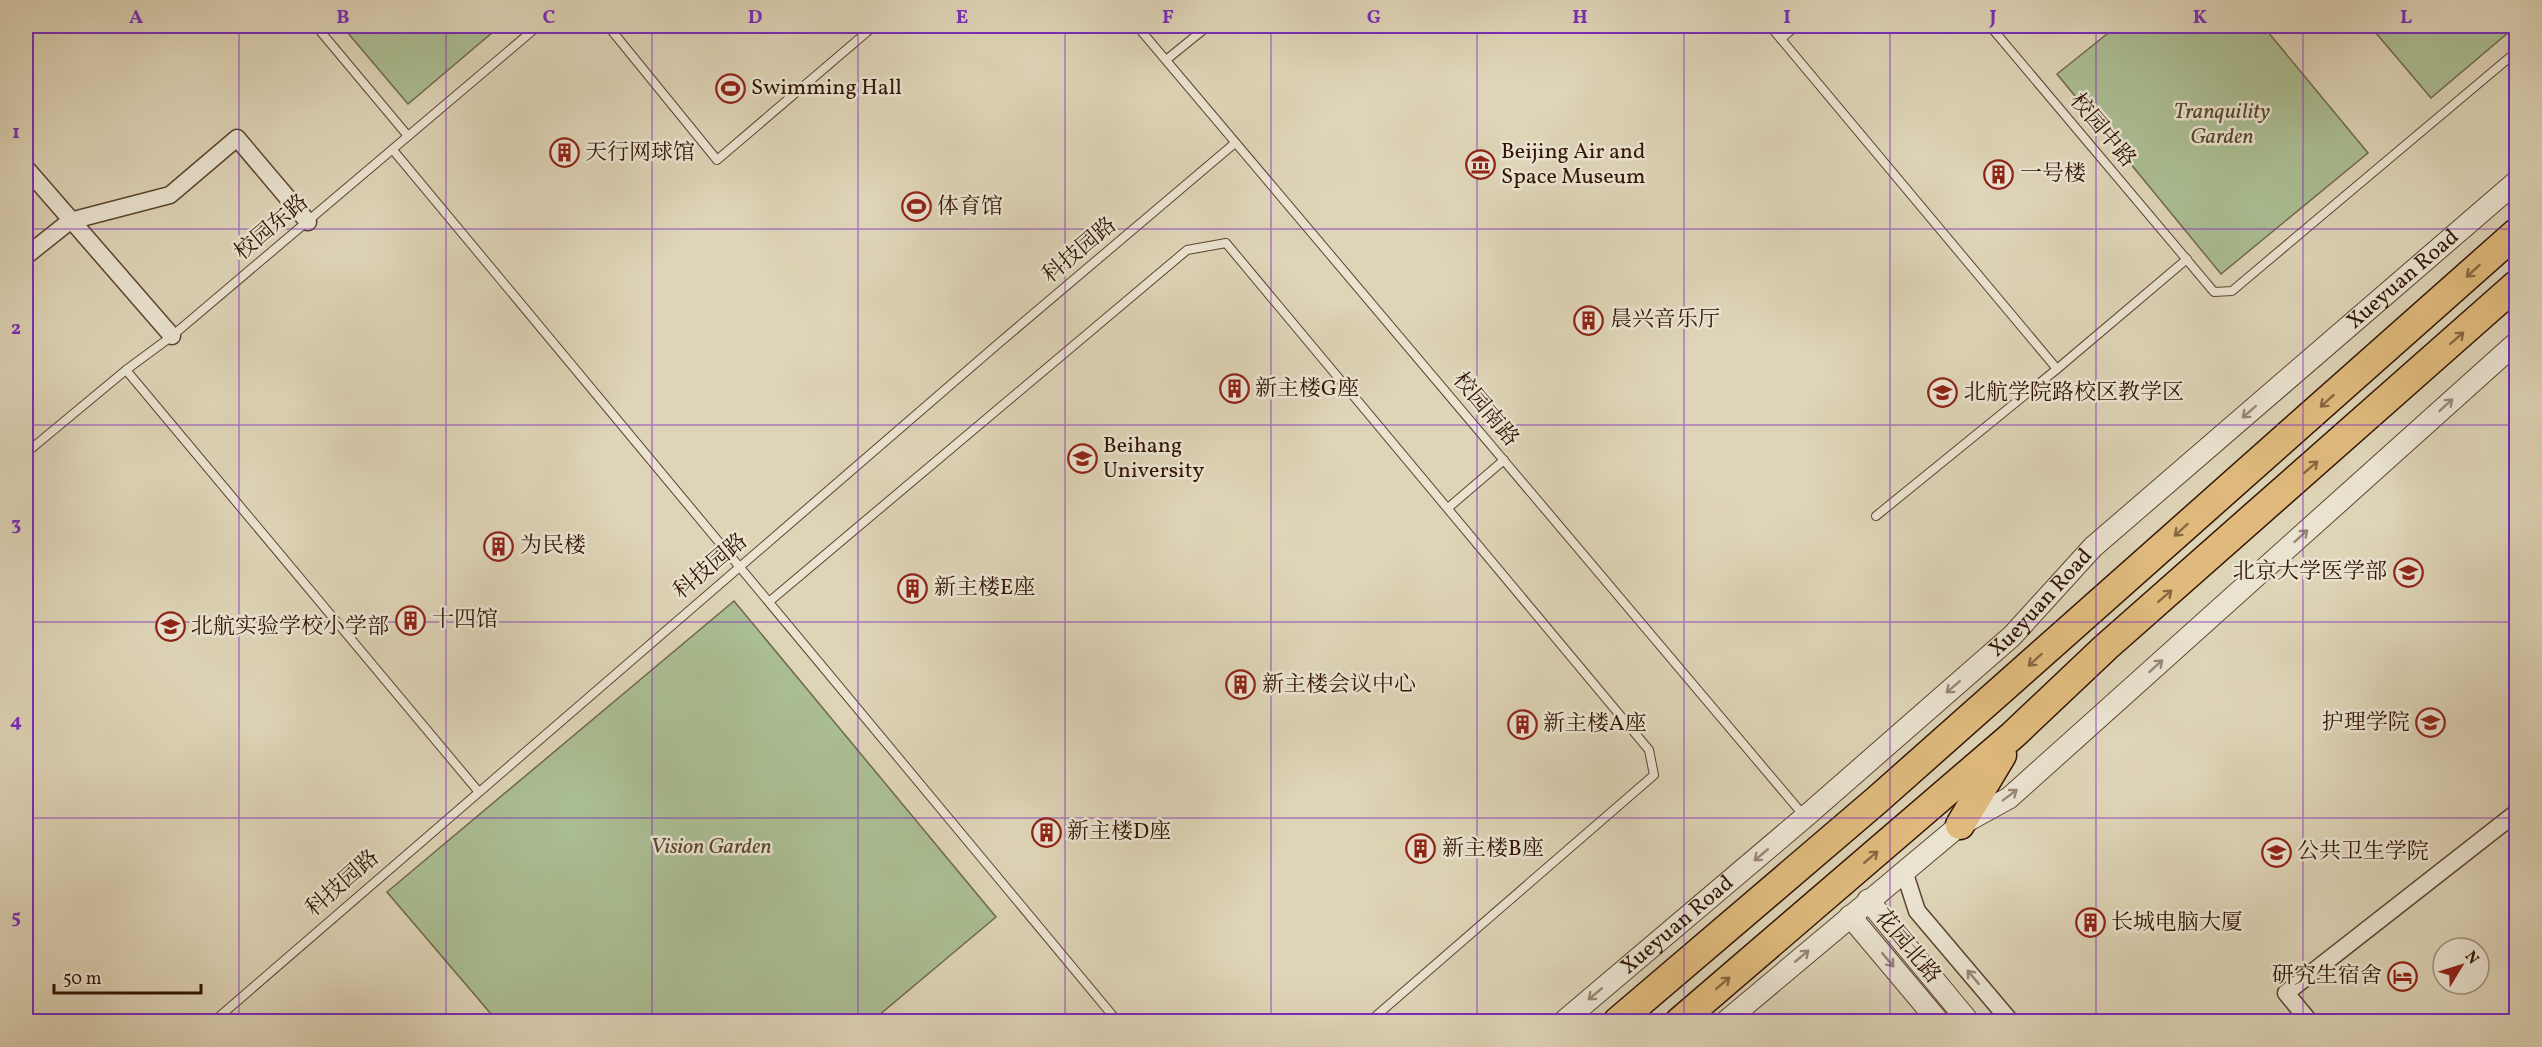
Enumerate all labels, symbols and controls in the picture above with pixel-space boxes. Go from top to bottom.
text: A [129,4,143,32]
text: B [336,4,350,32]
text: C [543,4,556,32]
text: D [748,4,762,32]
text: E [956,4,968,32]
text: F [1162,4,1174,32]
text: G [1367,4,1381,32]
text: H [1572,4,1588,32]
text: I [1783,4,1791,32]
text: J [1988,4,1997,32]
text: K [2193,4,2208,32]
text: L [2400,4,2412,32]
sports icon: Swimming Hall [714,72,746,104]
place label: Swimming Hall [751,73,902,104]
street label: 校园中路 [2062,87,2142,175]
park label: Tranquility Garden [2174,97,2270,153]
text: 1 [12,119,20,147]
building icon: 天行网球馆 [548,137,580,169]
place label: Beijing Air and Space Museum [1501,137,1646,193]
place label: 天行网球馆 [585,138,695,169]
museum icon: Beijing Air and Space Museum [1464,149,1496,181]
building icon: 一号楼 [1983,158,2015,190]
place label: 一号楼 [2020,159,2086,190]
street label: 校园东路 [228,188,316,268]
sports icon: 体育馆 [900,191,932,223]
place label: 体育馆 [937,192,1003,223]
street label: 科技园路 [1036,211,1124,291]
street label: Xueyuan Road [2340,222,2466,337]
one-way arrow [2466,264,2481,278]
building icon: 晨兴音乐厅 [1573,304,1605,336]
place label: 晨兴音乐厅 [1610,305,1720,336]
text: 2 [11,315,21,343]
one-way arrow [2449,331,2464,345]
street label: 校园南路 [1445,366,1525,454]
building icon: 新主楼G座 [1218,373,1250,405]
place label: 新主楼G座 [1255,374,1359,405]
school or university icon: 北航学院路校区教学区 [1927,377,1959,409]
place label: 北航学院路校区教学区 [1964,378,2184,409]
one-way arrow [2320,394,2335,408]
one-way arrow [2439,398,2454,412]
one-way arrow [2242,405,2257,419]
place label: Beihang University [1103,431,1204,487]
school or university icon: Beihang University [1066,443,1098,475]
one-way arrow [2303,460,2318,474]
text: 3 [11,511,21,539]
one-way arrow [2174,523,2189,537]
street label: 科技园路 [667,527,755,607]
one-way arrow [2293,529,2308,543]
building icon: 为民楼 [483,530,515,562]
place label: 为民楼 [520,531,586,562]
street label: Xueyuan Road [1982,542,2100,665]
school or university icon: 北京大学医学部 [2392,556,2424,588]
place label: 北京大学医学部 [2233,557,2387,588]
building icon: 新主楼E座 [897,572,929,604]
place label: 新主楼E座 [934,573,1035,604]
one-way arrow [2157,589,2172,603]
building icon: 十四馆 [395,604,427,636]
place label: 十四馆 [432,605,498,636]
school or university icon: 北航实验学校小学部 [154,611,186,643]
place label: 北航实验学校小学部 [191,612,389,643]
one-way arrow [2028,653,2043,667]
one-way arrow [2148,659,2163,673]
building icon: 新主楼会议中心 [1225,669,1257,701]
place label: 新主楼会议中心 [1262,670,1416,701]
one-way arrow [1946,680,1961,694]
school or university icon: 护理学院 [2415,707,2447,739]
text: 4 [10,708,22,736]
building icon: 新主楼A座 [1506,708,1538,740]
place label: 护理学院 [2322,708,2410,739]
place label: 新主楼A座 [1543,709,1647,740]
one-way arrow [2002,789,2018,801]
building icon: 新主楼D座 [1030,816,1062,848]
place label: 新主楼D座 [1067,817,1171,848]
park label: Vision Garden [650,832,772,863]
building icon: 新主楼B座 [1405,833,1437,865]
place label: 新主楼B座 [1442,834,1544,865]
school or university icon: 公共卫生学院 [2260,836,2292,868]
place label: 公共卫生学院 [2297,837,2429,868]
street label: 科技园路 [300,843,386,925]
one-way arrow [1753,848,1769,861]
one-way arrow [1863,850,1879,863]
street label: Xueyuan Road [1614,868,1741,982]
street label: 花园北路 [1867,903,1947,991]
text: 5 [11,904,21,932]
building icon: 长城电脑大厦 [2074,907,2106,939]
place label: 长城电脑大厦 [2111,908,2243,939]
north arrow [2431,936,2491,996]
text: N [2459,947,2484,970]
one-way arrow [1794,950,1810,963]
one-way arrow [1881,952,1895,967]
scale bar [54,957,201,995]
hotel icon: 研究生宿舍 [2387,960,2419,992]
place label: 研究生宿舍 [2272,961,2382,992]
text: 50 m [63,967,102,992]
one-way arrow [1966,970,1980,985]
one-way arrow [1715,977,1731,990]
one-way arrow [1587,988,1603,1001]

